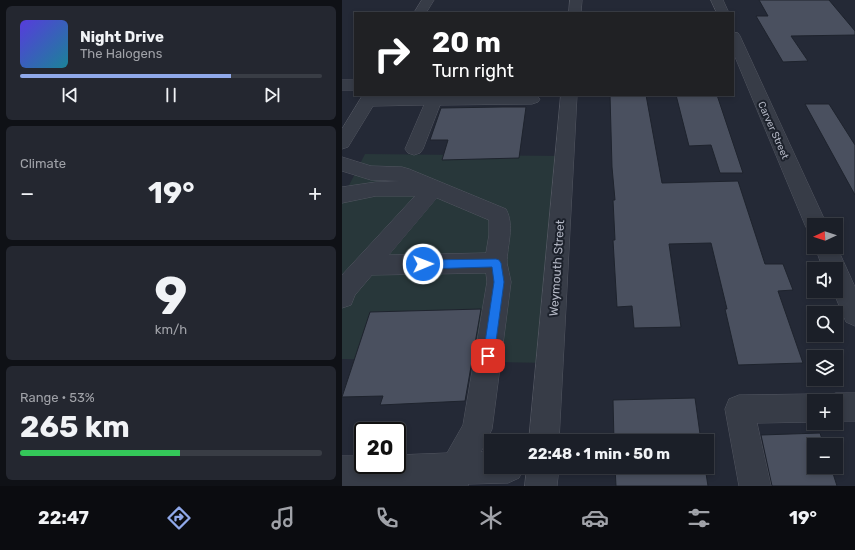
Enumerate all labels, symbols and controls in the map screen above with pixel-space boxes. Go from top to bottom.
text: 20 m [432,26,501,59]
text: Night Drive [80,28,164,46]
icon: right [366,28,418,80]
text: The Halogens [80,46,162,61]
text: Turn right [432,60,514,82]
icon: previous [59,84,81,106]
icon: pause [160,84,182,106]
icon: next [261,84,283,106]
street label: Carver Street [755,100,791,161]
text: Climate [20,156,66,171]
text: 19° [148,175,195,211]
text: − [20,180,34,207]
text: + [308,180,322,207]
north arrow [807,218,843,254]
map controls [807,218,843,474]
street label: Weymouth Street [547,219,567,317]
position arrow [402,243,444,285]
button: sound [807,262,843,298]
text: 9 [154,265,188,327]
button: search [807,306,843,342]
text: km/h [155,322,187,337]
pin [471,339,505,373]
icon: arrive [477,345,499,367]
button: layers [807,350,843,386]
text: Range · 53% [20,390,95,405]
button: + [807,394,843,430]
text: 265 km [20,409,130,445]
speed limit sign: 20 [354,422,406,474]
button: − [807,438,843,474]
text: 22:48 · 1 min · 50 m [528,445,670,463]
icon: directions [165,504,193,532]
icon: music [269,504,297,532]
icon: phone [373,504,401,532]
icon: climate [477,504,505,532]
icon: car [581,504,609,532]
icon: filters [685,504,713,532]
text: 22:47 [38,507,89,529]
text: 19° [789,507,817,529]

